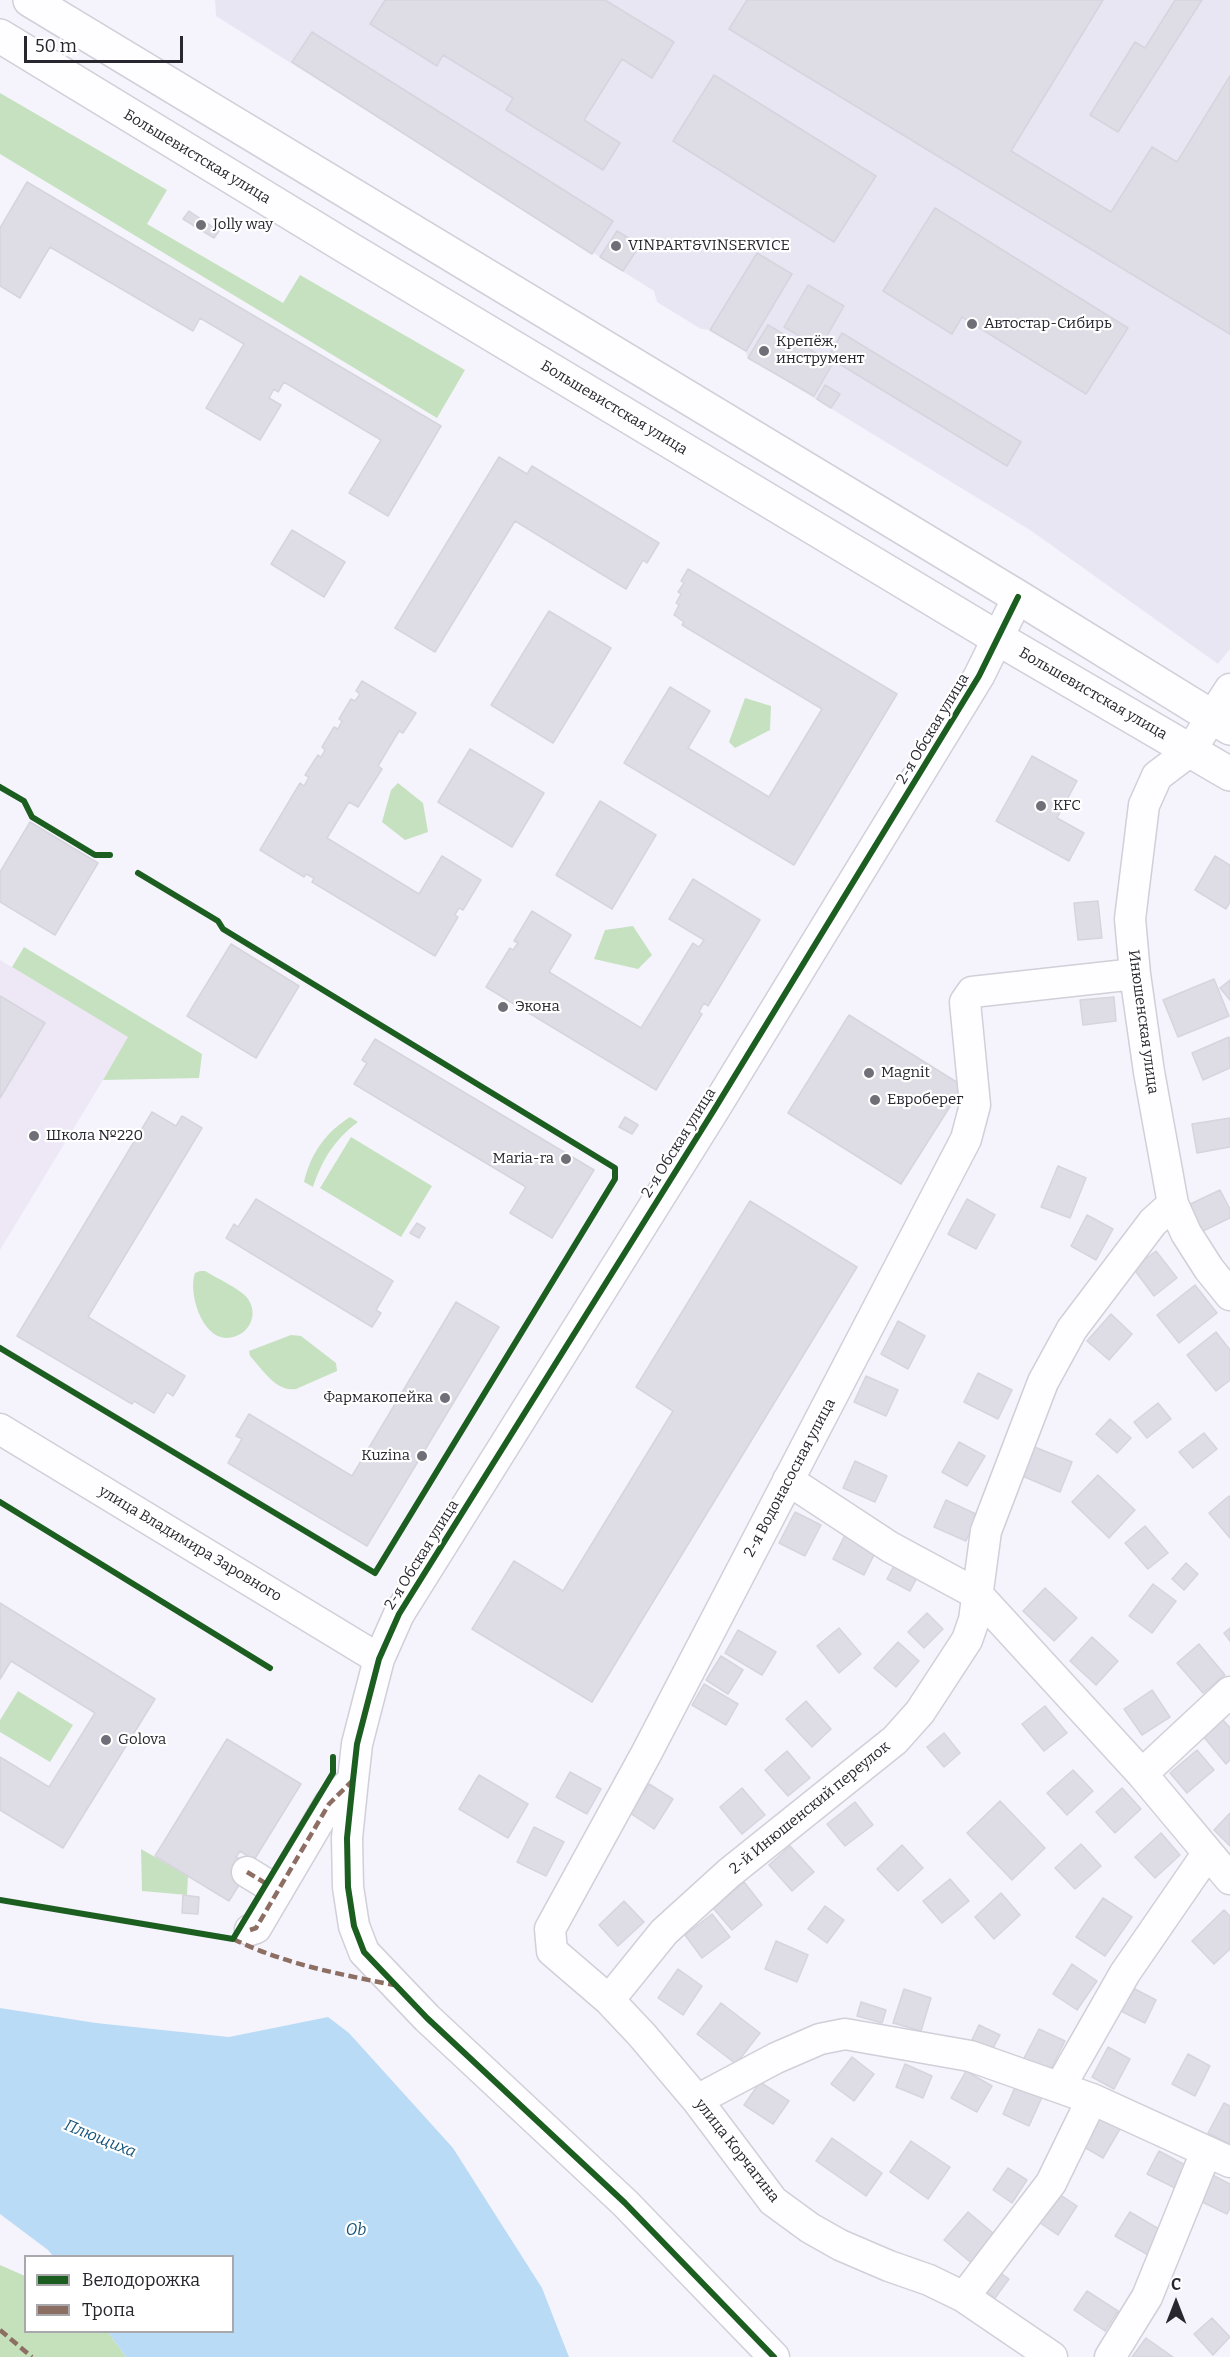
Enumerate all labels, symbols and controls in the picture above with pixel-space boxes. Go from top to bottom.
scale bar [27,24,186,62]
text: 50 m [35,35,77,57]
street label: Большевистская улица [120,106,274,208]
place label: Jolly way [213,216,273,234]
marker: Jolly way [194,218,208,232]
place label: VINPART&VINSERVICE [628,237,790,255]
marker: VINPART&VINSERVICE [609,239,623,253]
place label: Автостар-Сибирь [984,315,1112,333]
marker: Автостар-Сибирь [965,317,979,331]
place label: Крепёж, инструмент [776,333,864,368]
marker: Крепёж, инструмент [757,344,771,358]
street label: Большевистская улица [537,357,691,459]
street label: Большевистская улица [1016,644,1170,744]
street label: 2-я Обская улица [893,670,973,788]
place label: KFC [1053,797,1081,815]
marker: KFC [1034,799,1048,813]
street label: Инюшенская улица [1124,949,1162,1095]
place label: Экона [515,998,560,1016]
marker: Экона [496,1000,510,1014]
place label: Magnit [881,1064,930,1082]
marker: Magnit [862,1066,876,1080]
street label: 2-я Обская улица [638,1085,720,1201]
place label: Евроберег [887,1091,963,1109]
marker: Евроберег [868,1093,882,1107]
place label: Школа №220 [46,1127,143,1145]
marker: Школа №220 [27,1129,41,1143]
place label: Maria-ra [493,1150,554,1168]
marker: Maria-ra [559,1152,573,1166]
place label: Фармакопейка [323,1389,433,1407]
marker: Фармакопейка [438,1391,452,1405]
street label: 2-я Водонасосная улица [741,1396,839,1560]
place label: Kuzina [361,1447,410,1465]
marker: Kuzina [415,1449,429,1463]
street label: улица Владимира Заровного [95,1482,285,1606]
street label: 2-я Обская улица [381,1497,463,1613]
place label: Golova [118,1731,166,1749]
marker: Golova [99,1733,113,1747]
street label: 2-й Инюшенский переулок [726,1738,894,1878]
street label: улица Корчагина [691,2096,783,2206]
water label: Плющиха [61,2116,139,2162]
water label: Ob [346,2221,366,2241]
legend [24,2255,234,2333]
text: Велодорожка [82,2269,200,2291]
north arrow [1146,2273,1206,2333]
text: С [1171,2275,1181,2294]
text: Тропа [82,2299,135,2321]

